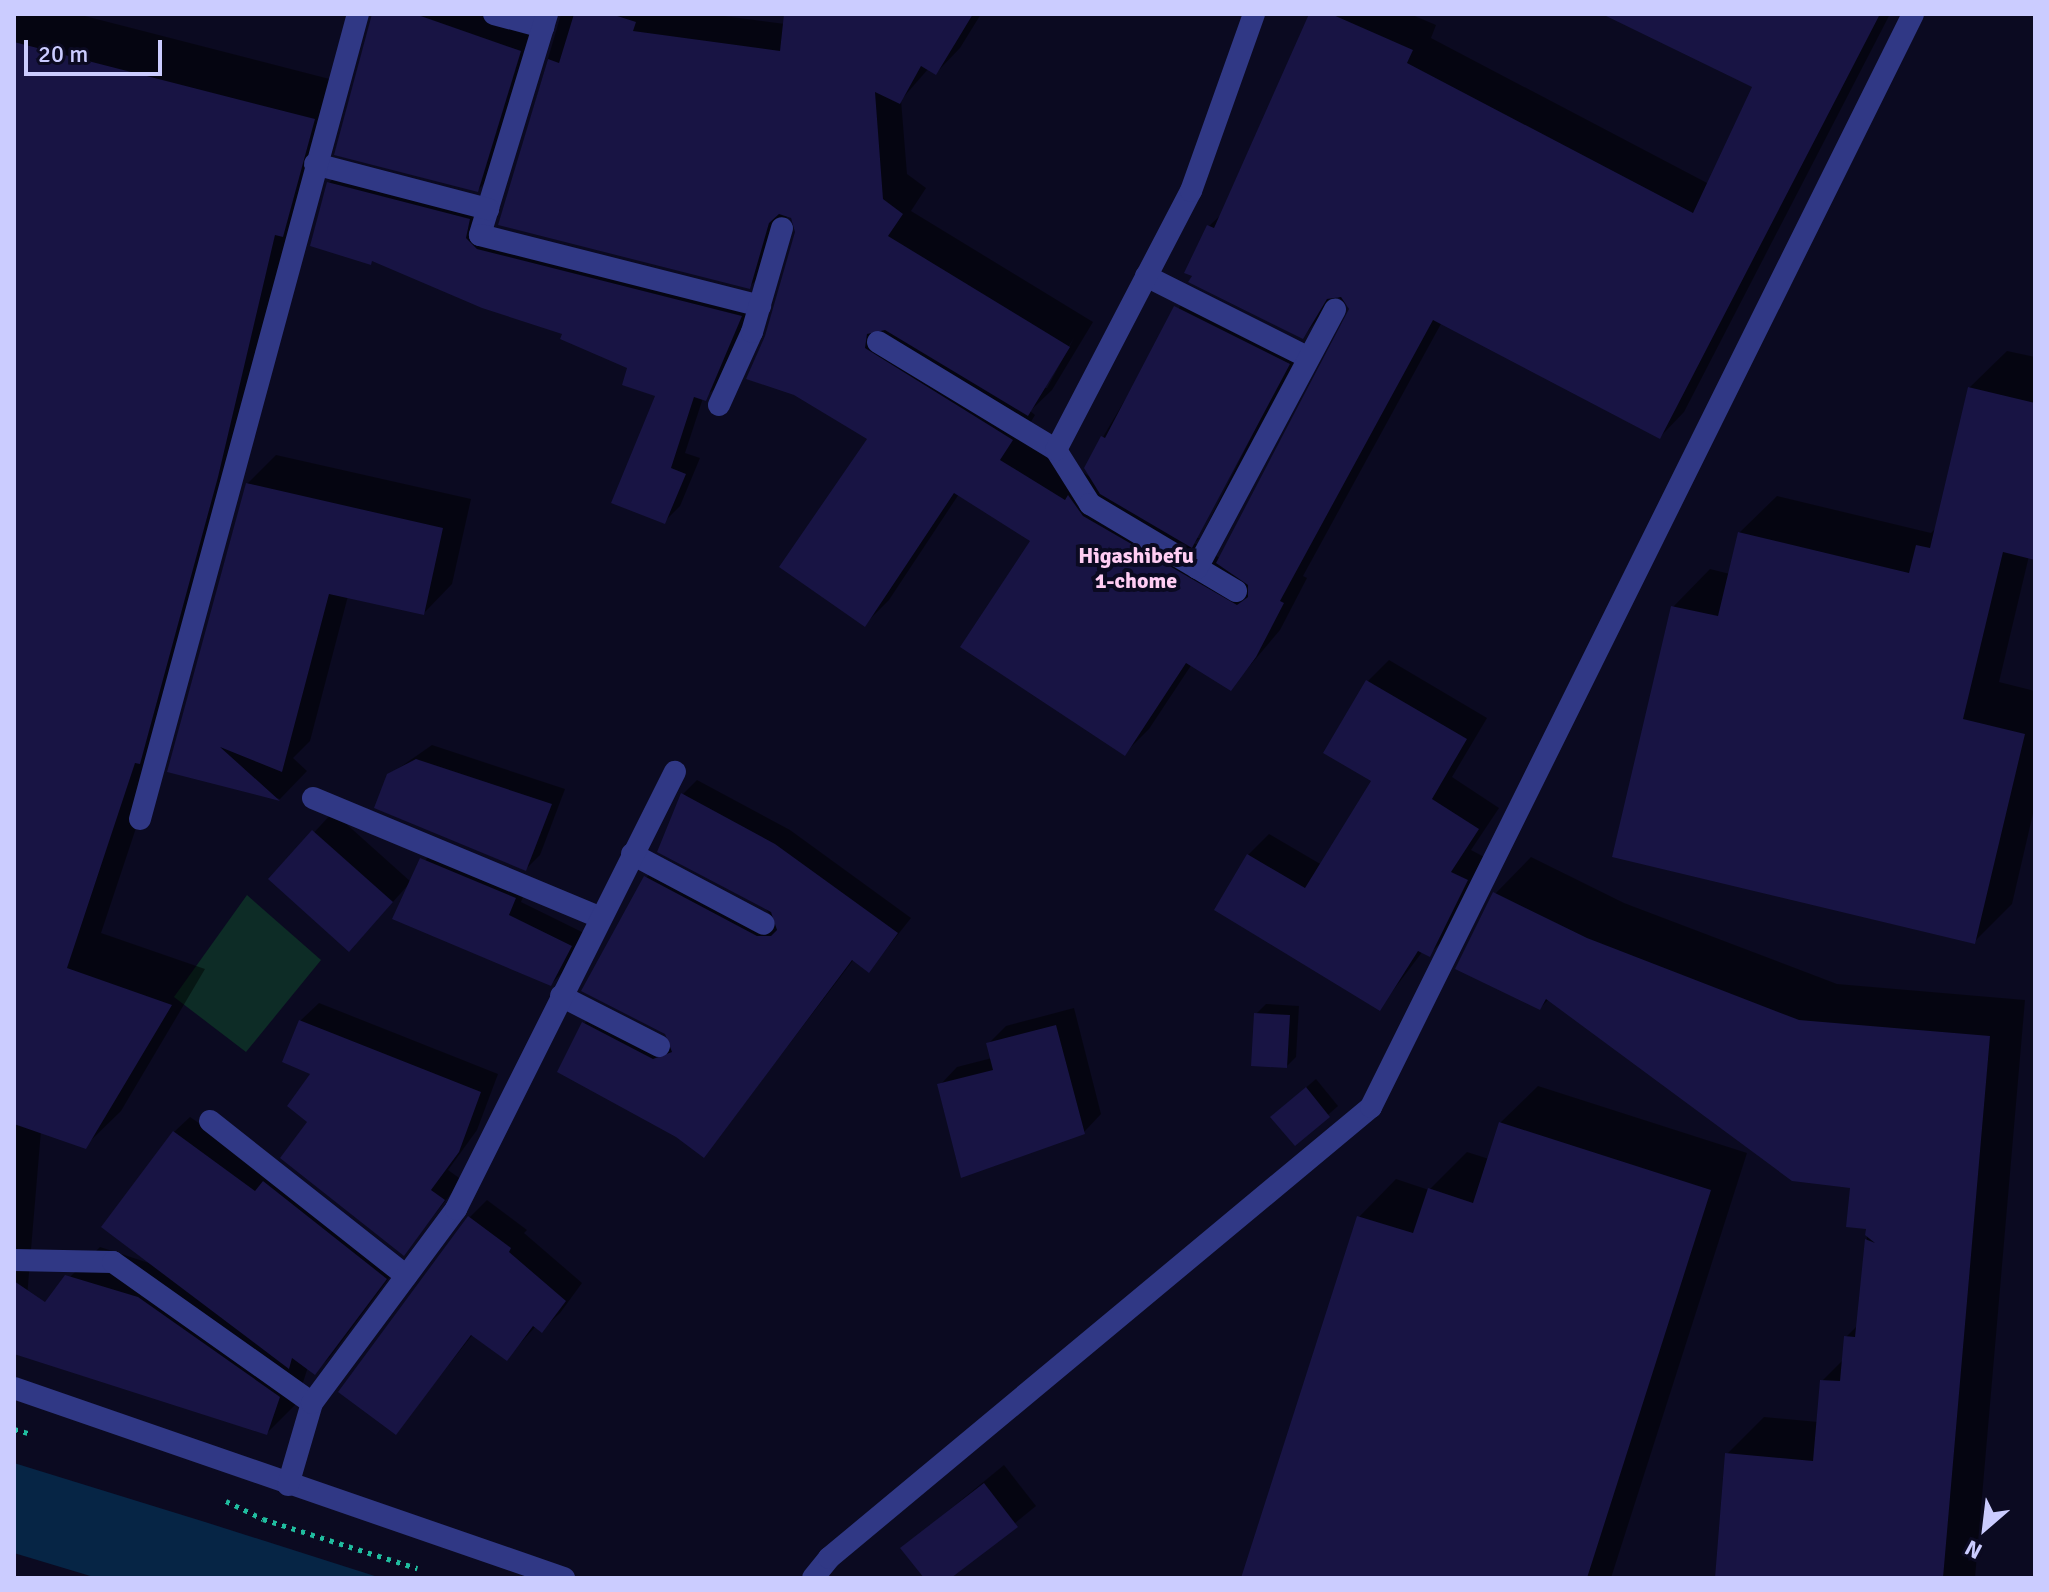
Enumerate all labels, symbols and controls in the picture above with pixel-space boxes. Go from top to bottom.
scale bar [28,24,166,74]
text: 20 m [38,39,88,69]
district label: Higashibefu 1-chome [1078,542,1194,594]
north arrow [1945,1488,2025,1568]
text: N [1960,1534,1987,1565]

